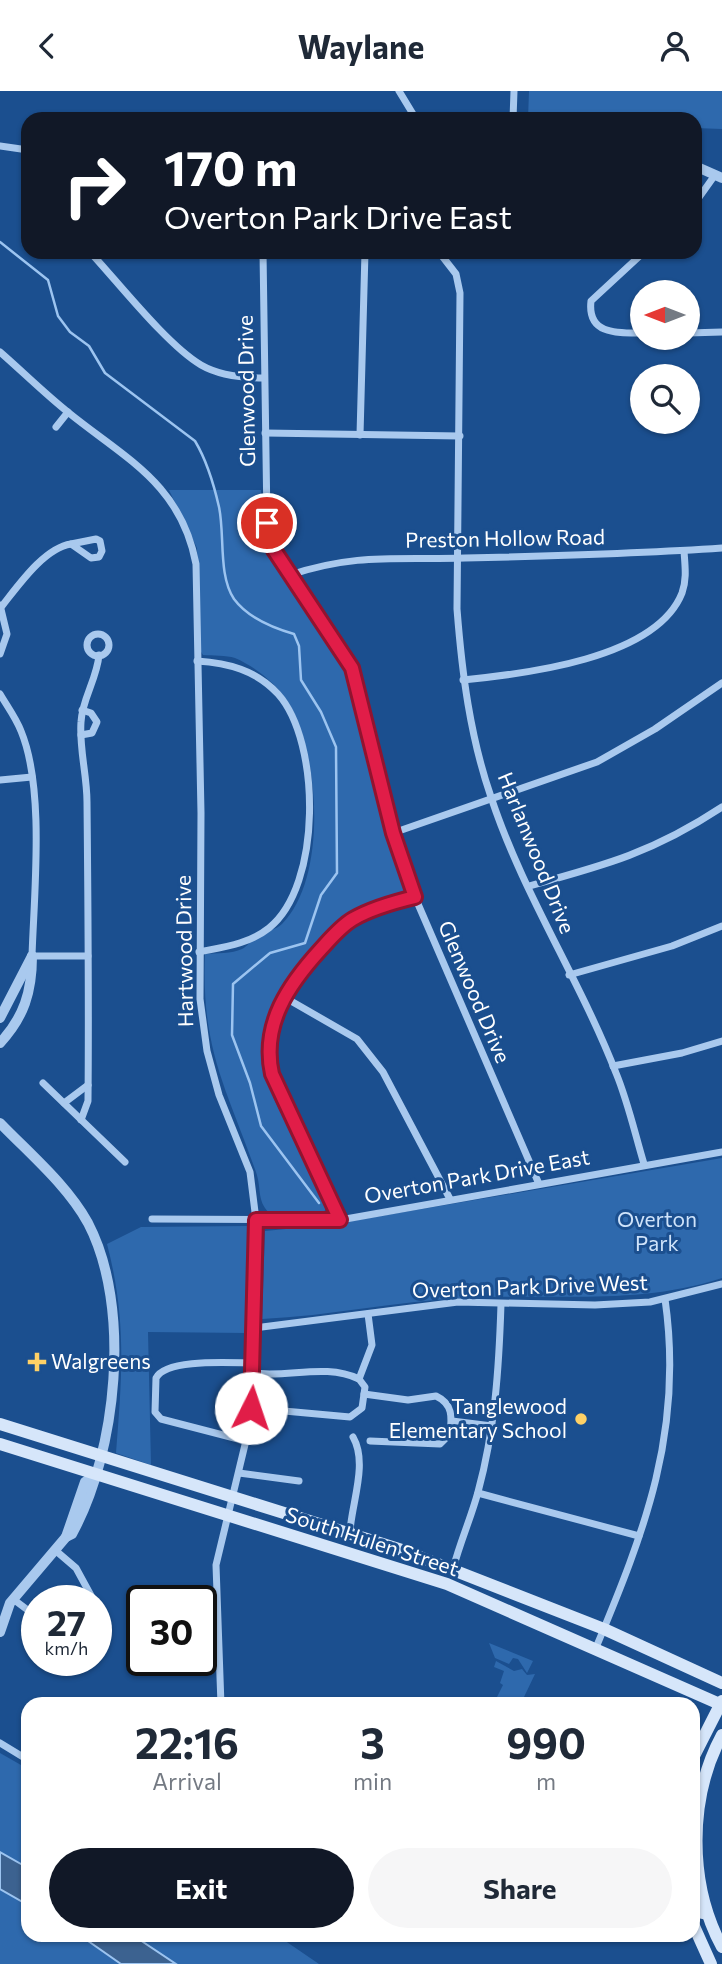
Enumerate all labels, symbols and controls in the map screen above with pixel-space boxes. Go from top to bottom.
text: Waylane [298,26,424,66]
icon: back [28,27,66,65]
icon: person [656,27,694,65]
text: 170 m [164,136,297,196]
icon: right [49,140,140,231]
text: Overton Park Drive East [164,196,512,236]
north arrow [630,280,700,350]
map controls [630,280,700,434]
street label: Glenwood Drive [232,315,259,467]
button: search [630,364,700,434]
pin [237,493,297,553]
icon: arrive [248,504,286,542]
street label: Preston Hollow Road [405,523,605,552]
street label: Harlanwood Drive [494,768,581,937]
street label: Hartwood Drive [170,875,197,1027]
street label: Glenwood Drive [434,917,517,1066]
street label: Overton Park Drive East [362,1143,591,1208]
park label: Overton Park [617,1206,697,1255]
street label: Overton Park Drive West [412,1269,648,1302]
place label: Walgreens [51,1348,151,1373]
marker: Walgreens [29,1354,45,1370]
position arrow [214,1371,288,1445]
place label: Tanglewood Elementary School [389,1393,567,1442]
marker: Tanglewood Elementary School [573,1411,589,1427]
street label: South Hulen Street [283,1501,462,1580]
speed limit sign: 30 [126,1585,217,1676]
text: 27 [47,1600,86,1643]
text: km/h [45,1637,88,1659]
text: 22:16 [135,1716,239,1768]
text: 3 [360,1716,385,1768]
text: 990 [506,1716,586,1768]
text: Arrival [152,1767,222,1795]
text: min [353,1767,392,1795]
text: m [536,1767,556,1795]
button: Exit [49,1848,354,1928]
button: Share [368,1848,672,1928]

